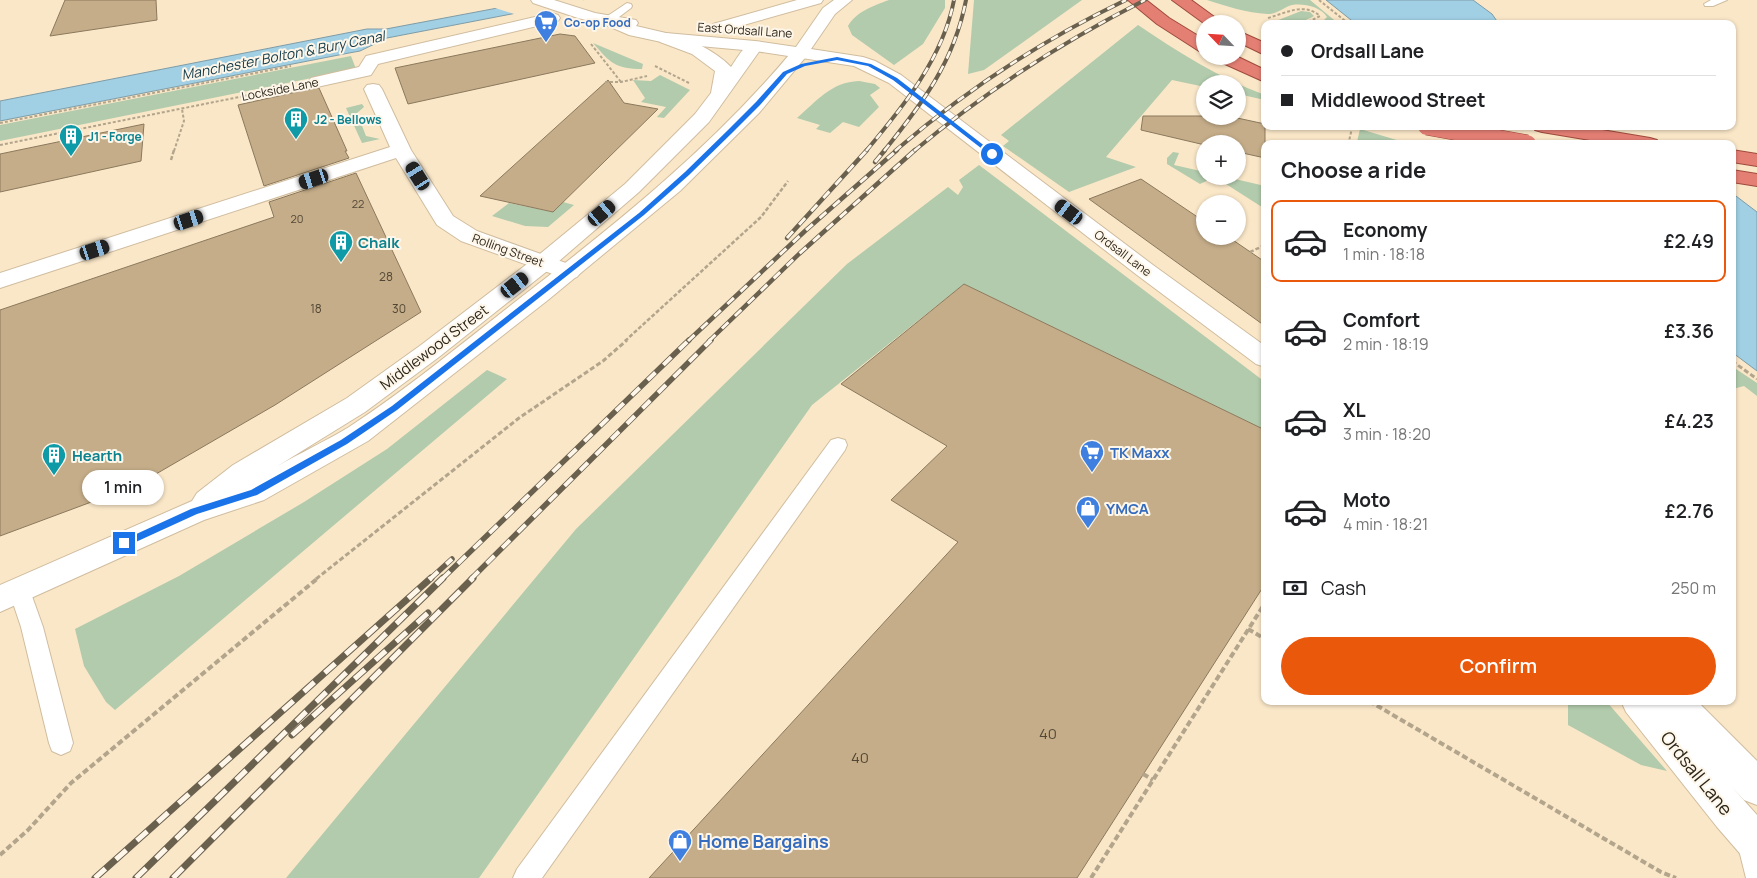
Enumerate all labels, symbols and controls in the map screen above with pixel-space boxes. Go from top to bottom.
supermarket icon: Co-op Food [533,9,559,43]
place label: Co-op Food [564,14,631,31]
north arrow [1196,15,1246,65]
map controls [1196,15,1246,245]
street label: East Ordsall Lane [697,18,793,42]
water label: Manchester Bolton & Bury Canal [180,26,388,84]
text: Ordsall Lane [1311,38,1424,64]
street label: Lockside Lane [240,73,320,105]
button: layers [1196,75,1246,125]
text: Middlewood Street [1311,87,1486,113]
building icon: J2 - Bellows [283,106,309,140]
place label: J2 - Bellows [314,111,382,128]
building icon: J1 - Forge [58,123,84,157]
place label: J1 - Forge [88,128,142,145]
button: + [1196,135,1246,185]
route start [981,143,1003,165]
text: Choose a ride [1281,155,1426,185]
car [403,159,432,193]
car [297,167,330,191]
button: − [1196,195,1246,245]
house number: 22 [352,196,364,211]
car [1052,197,1085,227]
car [585,198,618,228]
car [172,208,205,232]
house number: 20 [291,211,303,226]
text: Economy [1343,217,1427,243]
icon: car [1283,219,1328,264]
street label: Ordsall Lane [1091,226,1155,280]
text: £2.49 [1664,228,1714,254]
building icon: Chalk [328,229,354,263]
street label: Rolling Street [470,229,546,271]
place label: Chalk [358,232,400,253]
car [78,238,111,262]
text: 1 min · 18:18 [1343,243,1425,265]
house number: 28 [379,268,393,285]
car [498,270,531,300]
street label: Middlewood Street [375,299,493,395]
house number: 18 [310,300,322,317]
house number: 30 [392,300,406,317]
text: Comfort [1343,307,1420,333]
icon: car [1283,309,1328,354]
text: £3.36 [1664,318,1714,344]
text: 2 min · 18:19 [1343,333,1429,355]
text: XL [1343,397,1366,423]
icon: car [1283,399,1328,444]
text: £4.23 [1665,408,1714,434]
text: 3 min · 18:20 [1343,423,1431,445]
supermarket icon: TK Maxx [1079,439,1105,473]
building icon: Hearth [41,442,67,476]
place label: TK Maxx [1110,442,1170,463]
place label: Hearth [72,445,122,466]
callout: 1 min [83,470,165,506]
text: 1 min [104,476,142,498]
text: Moto [1343,487,1390,513]
icon: car [1283,489,1328,534]
shop icon: YMCA [1075,495,1101,529]
place label: YMCA [1106,498,1149,519]
text: £2.76 [1665,498,1714,524]
text: 4 min · 18:21 [1343,513,1428,535]
route end [113,532,135,554]
icon: cash [1281,574,1309,602]
text: Cash [1321,575,1366,601]
text: 250 m [1671,577,1716,599]
button: Confirm [1281,637,1716,695]
house number: 40 [1039,723,1057,744]
street label: Ordsall Lane [1656,726,1738,820]
house number: 40 [851,747,869,768]
shop icon: Home Bargains [667,828,693,862]
place label: Home Bargains [698,829,829,853]

